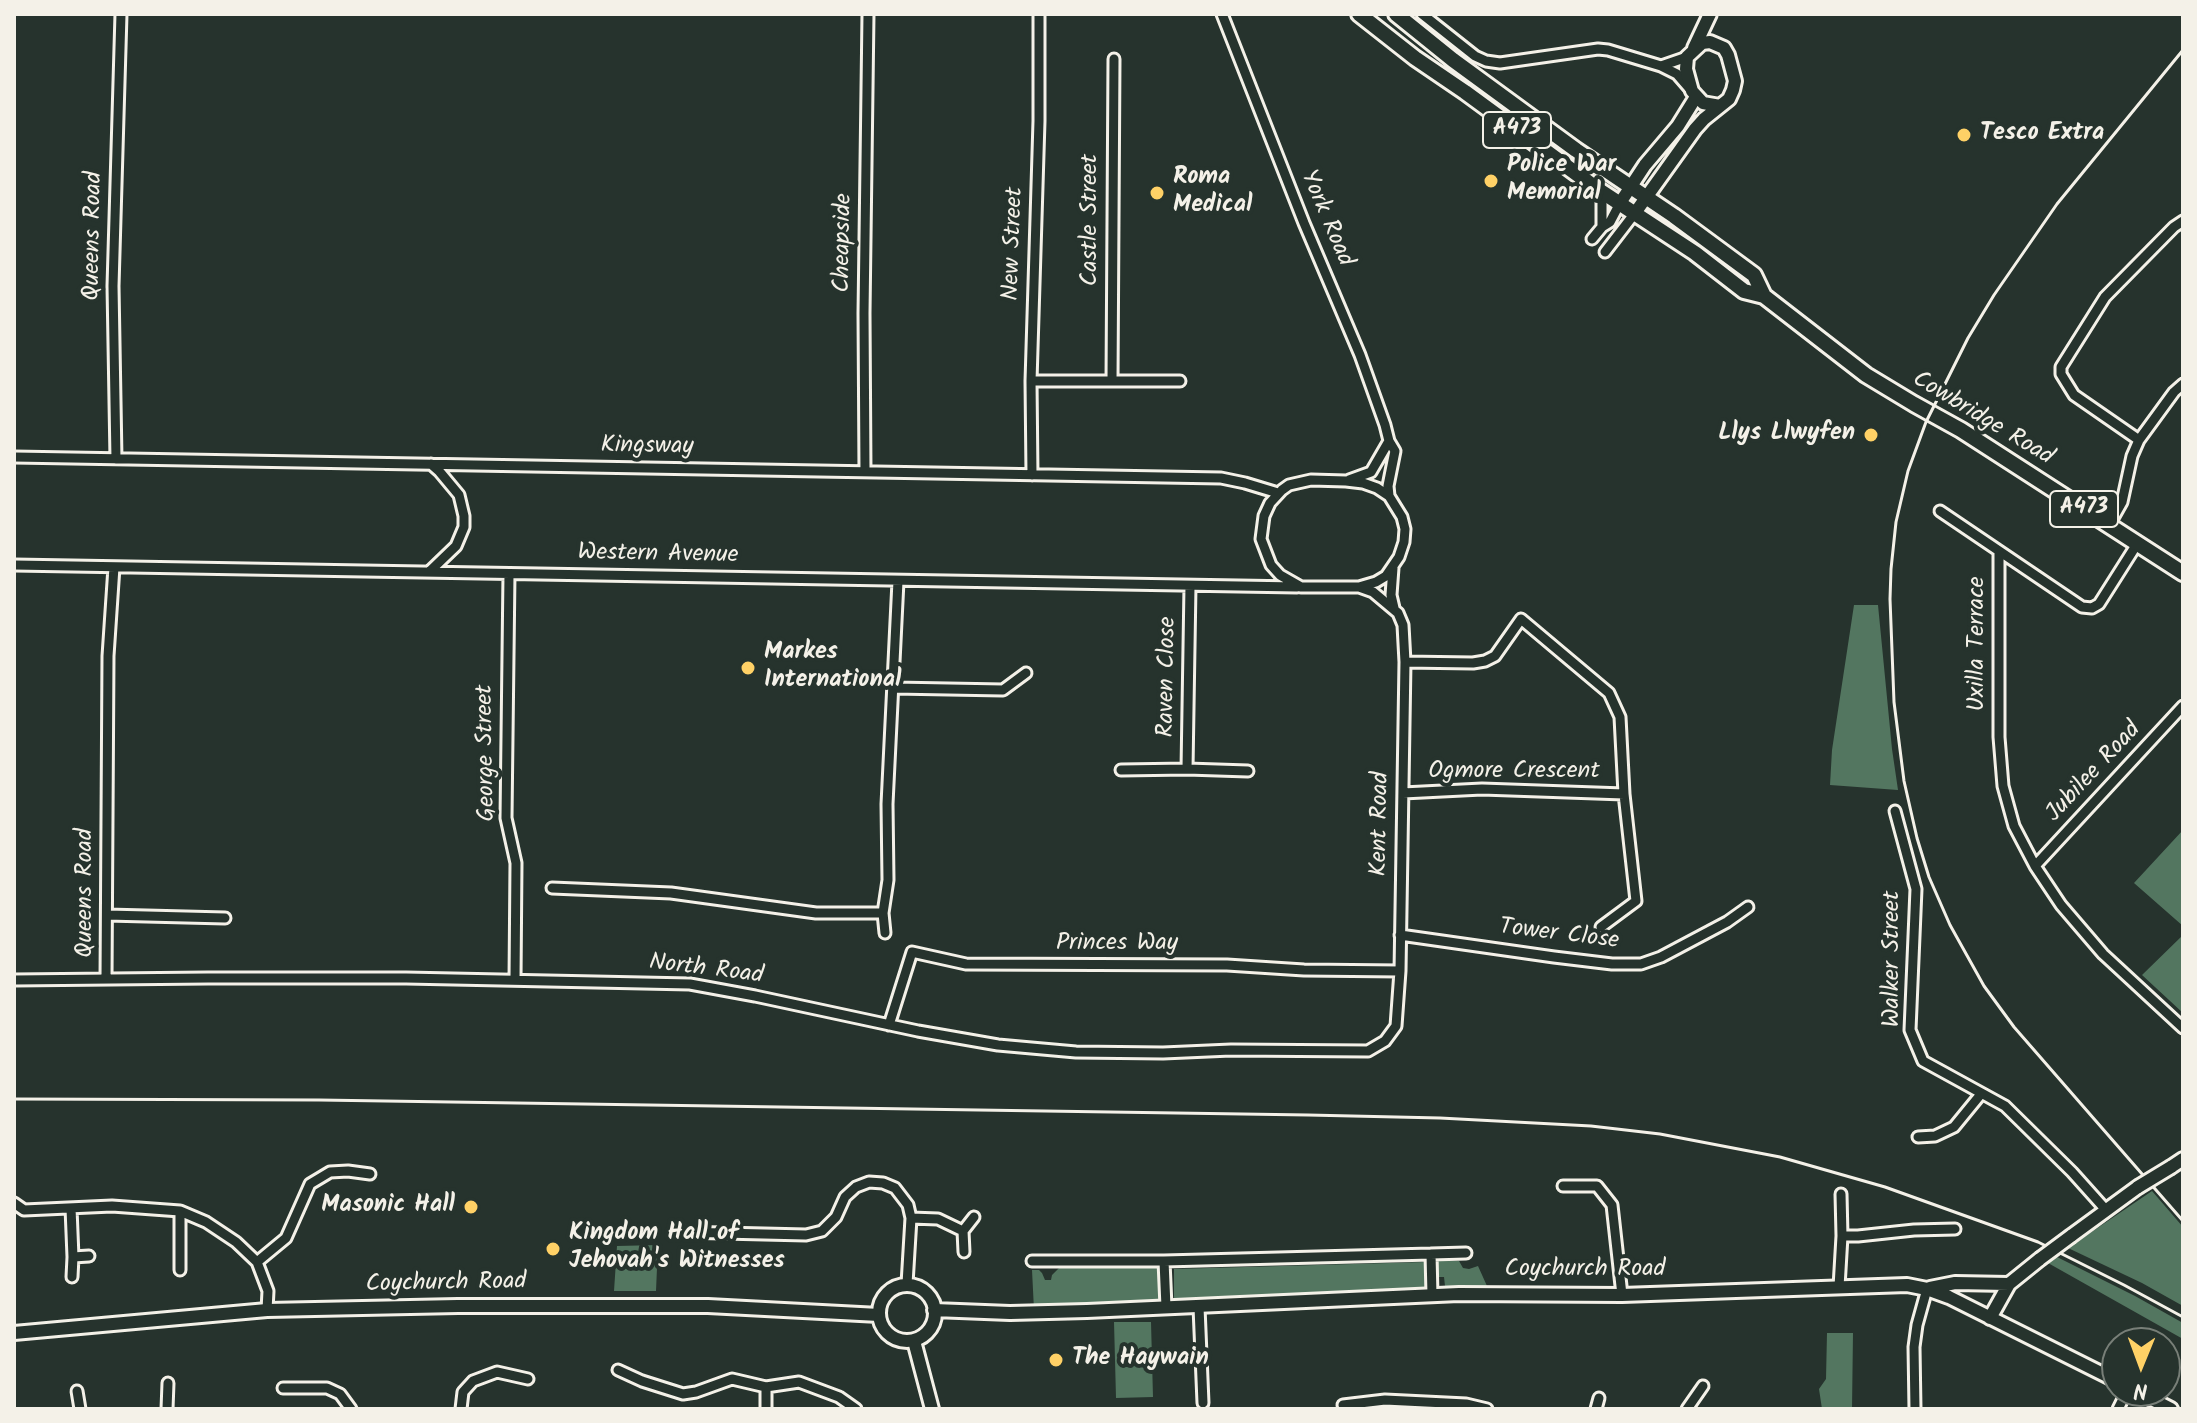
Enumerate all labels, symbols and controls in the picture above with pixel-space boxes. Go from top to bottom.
road number: A473 [1483,112,1551,148]
place label: Tesco Extra [1980,121,2104,149]
marker: Tesco Extra [1955,126,1973,144]
place label: Police War Memorial [1507,153,1616,209]
street label: Castle Street [1078,154,1106,286]
place label: Roma Medical [1173,165,1252,221]
street label: York Road [1292,167,1358,271]
street label: Queens Road [79,171,111,301]
marker: Police War Memorial [1482,172,1500,190]
marker: Roma Medical [1148,184,1166,202]
street label: New Street [999,187,1031,301]
street label: Cheapside [830,193,860,293]
street label: Cowbridge Road [1906,367,2058,473]
place label: Llys Llwyfen [1718,421,1855,449]
marker: Llys Llwyfen [1862,426,1880,444]
street label: Kingsway [600,433,694,463]
road number: A473 [2050,491,2118,527]
street label: Western Avenue [577,540,739,572]
street label: Uxilla Terrace [1965,576,1993,712]
street label: Raven Close [1154,616,1184,738]
place label: Markes International [764,640,901,696]
marker: Markes International [739,659,757,677]
street label: George Street [472,684,504,822]
street label: Jubilee Road [2041,717,2149,829]
street label: Ogmore Crescent [1428,759,1600,787]
street label: Kent Road [1367,771,1397,877]
street label: Queens Road [73,828,101,958]
street label: Walker Street [1880,891,1908,1027]
street label: Tower Close [1498,914,1620,958]
street label: Princes Way [1056,931,1178,959]
street label: North Road [647,950,765,992]
place label: Masonic Hall [321,1193,455,1221]
marker: Masonic Hall [462,1198,480,1216]
place label: Kingdom Hall of Jehovah's Witnesses [569,1221,785,1277]
marker: Kingdom Hall of Jehovah's Witnesses [544,1240,562,1258]
street label: Coychurch Road [1505,1257,1665,1285]
street label: Coychurch Road [365,1269,527,1301]
north arrow [2101,1327,2181,1407]
place label: The Haywain [1072,1346,1209,1374]
marker: The Haywain [1047,1351,1065,1369]
text: N [2133,1372,2148,1407]

